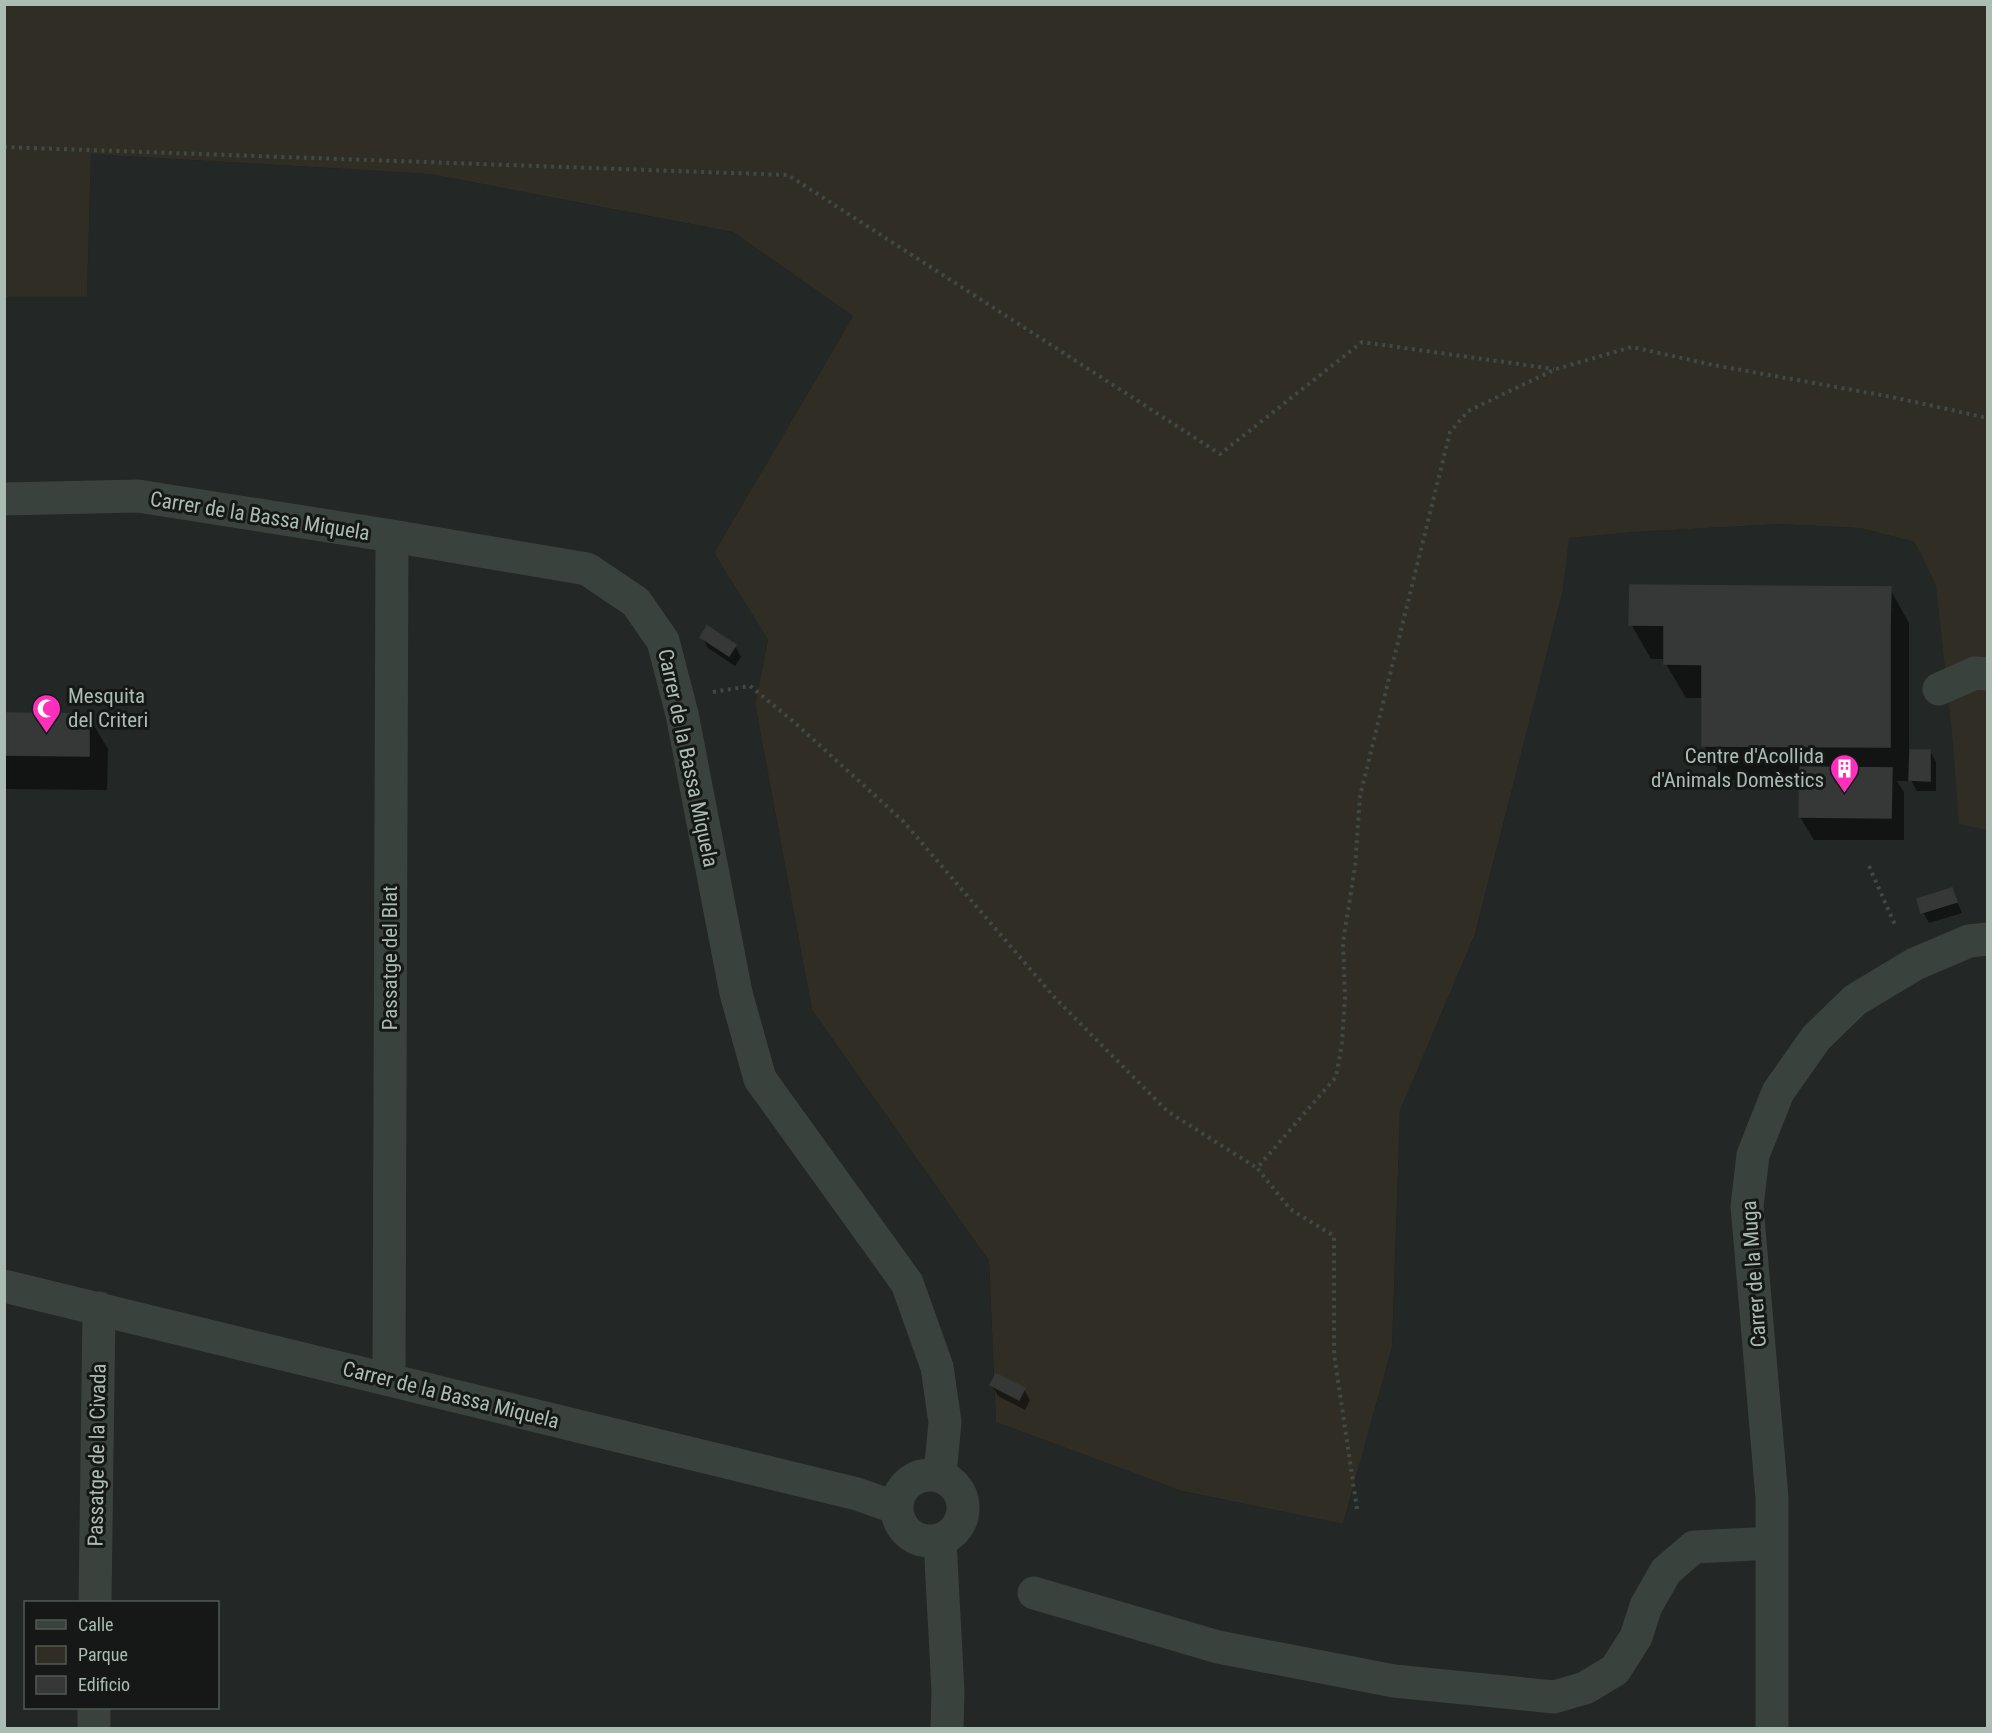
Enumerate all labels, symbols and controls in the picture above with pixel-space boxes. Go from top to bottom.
street label: Carrer de la Bassa Miquela [148,487,372,545]
street label: Carrer de la Bassa Miquela [653,647,723,869]
place label: Mesquita del Criteri [68,684,148,732]
mosque icon: Mesquita del Criteri [31,692,63,734]
place label: Centre d'Acollida d'Animals Domèstics [1651,744,1824,792]
building icon: Centre d'Acollida d'Animals Domèstics [1829,752,1861,794]
street label: Passatge del Blat [378,886,402,1030]
street label: Carrer de la Muga [1737,1200,1771,1348]
street label: Carrer de la Bassa Miquela [340,1356,562,1434]
street label: Passatge de la Civada [83,1363,111,1547]
legend [24,1601,219,1709]
text: Calle [78,1614,114,1635]
text: Parque [78,1644,128,1665]
text: Edificio [78,1674,130,1695]

